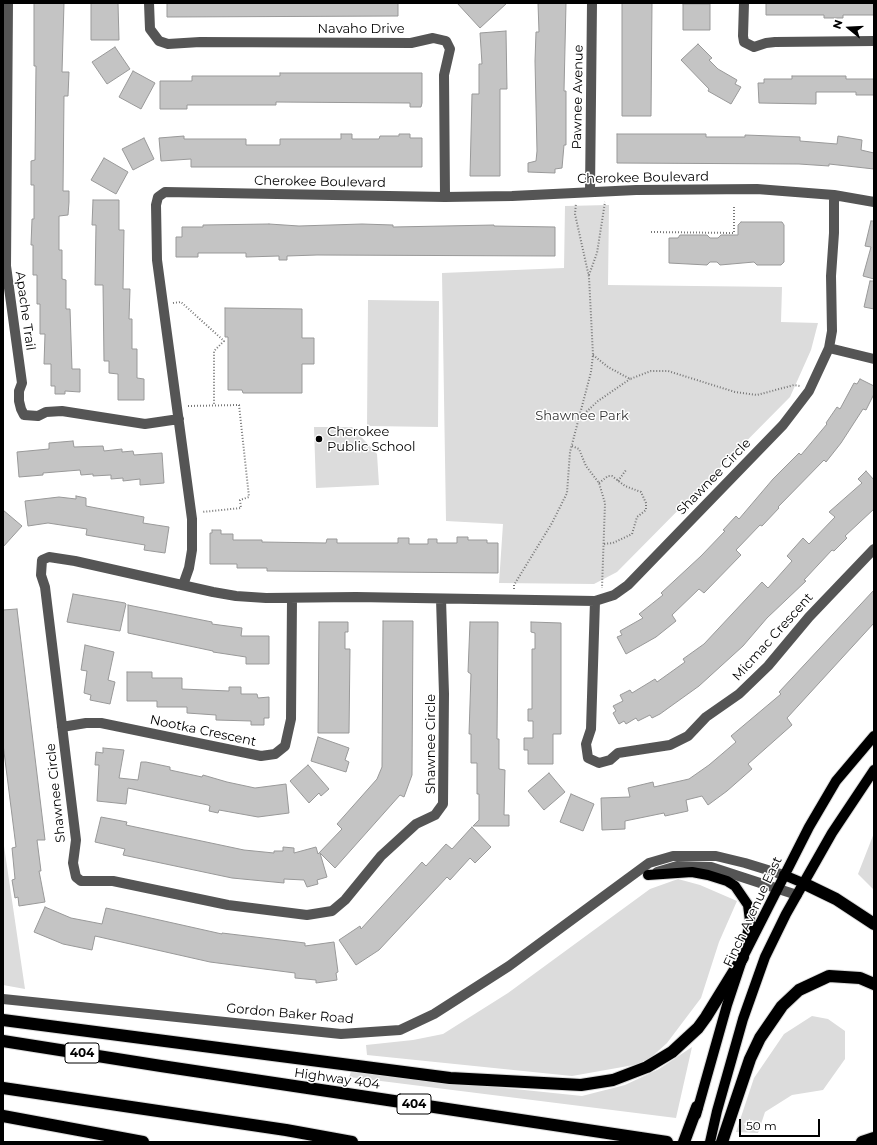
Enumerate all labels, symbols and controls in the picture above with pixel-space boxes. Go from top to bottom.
north arrow [829,8,869,48]
text: N [830,18,846,31]
street label: Navaho Drive [318,21,404,37]
street label: Pawnee Avenue [569,44,587,150]
street label: Cherokee Boulevard [577,169,709,187]
street label: Cherokee Boulevard [254,173,386,191]
street label: Apache Trail [12,270,38,352]
park label: Shawnee Park [535,408,629,424]
place label: Cherokee Public School [327,424,415,455]
marker: Cherokee Public School [314,434,324,444]
street label: Shawnee Circle [674,436,754,518]
street label: Micmac Crescent [729,590,817,684]
street label: Shawnee Circle [423,694,439,794]
street label: Nootka Crescent [148,712,258,750]
street label: Shawnee Circle [43,742,69,844]
street label: Finch Avenue East [721,854,785,970]
street label: Gordon Baker Road [226,1001,354,1027]
road number: 404 [65,1043,99,1063]
street label: Highway 404 [293,1065,381,1093]
road number: 404 [397,1094,431,1114]
scale bar [741,1111,822,1137]
text: 50 m [746,1118,777,1133]

